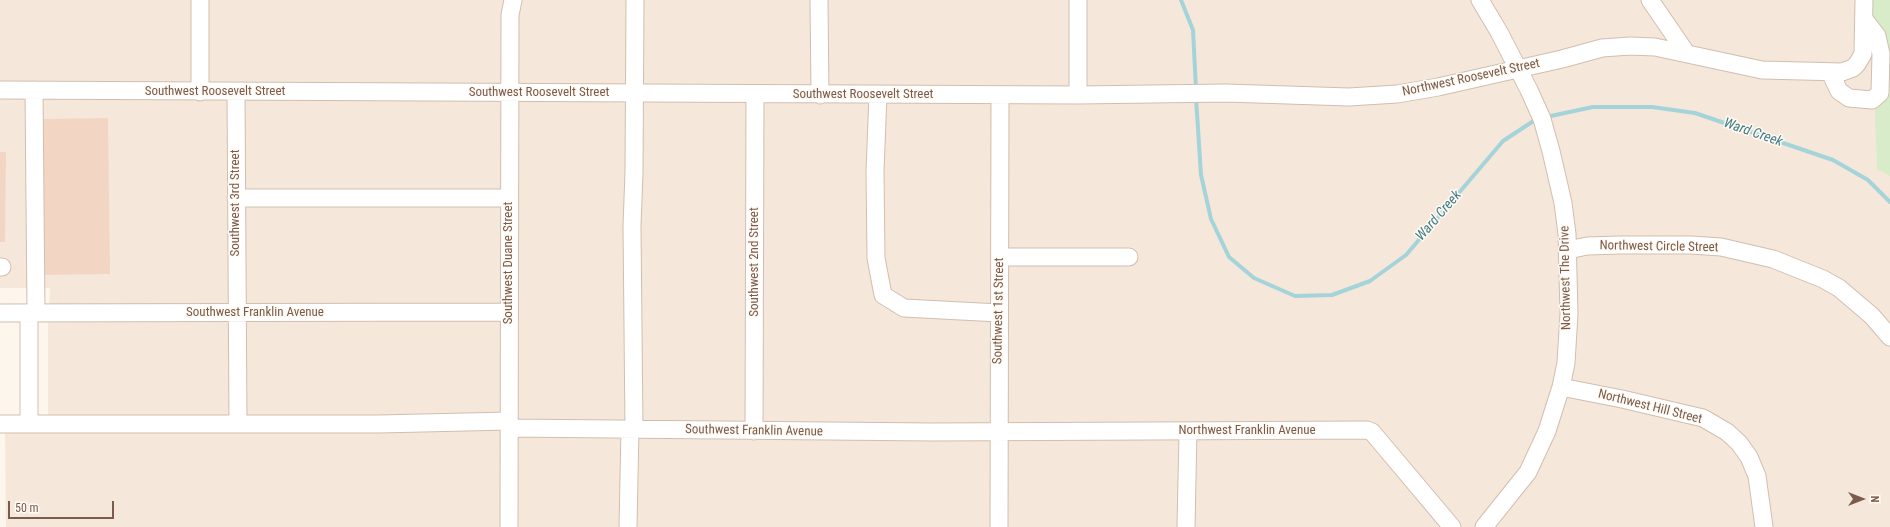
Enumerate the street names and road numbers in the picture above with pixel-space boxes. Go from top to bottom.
street label: Northwest Roosevelt Street [1401,56,1541,100]
street label: Southwest Roosevelt Street [145,84,285,100]
street label: Southwest Roosevelt Street [469,85,609,101]
street label: Southwest Roosevelt Street [793,87,933,103]
street label: Southwest 3rd Street [228,149,244,257]
street label: Southwest Duane Street [501,202,517,324]
street label: Southwest 2nd Street [747,207,763,317]
street label: Northwest The Drive [1557,226,1575,330]
street label: Northwest Circle Street [1599,238,1719,256]
street label: Southwest 1st Street [990,258,1008,364]
street label: Southwest Franklin Avenue [186,305,324,321]
street label: Northwest Hill Street [1596,387,1704,427]
street label: Southwest Franklin Avenue [685,422,823,440]
street label: Northwest Franklin Avenue [1178,423,1316,439]

